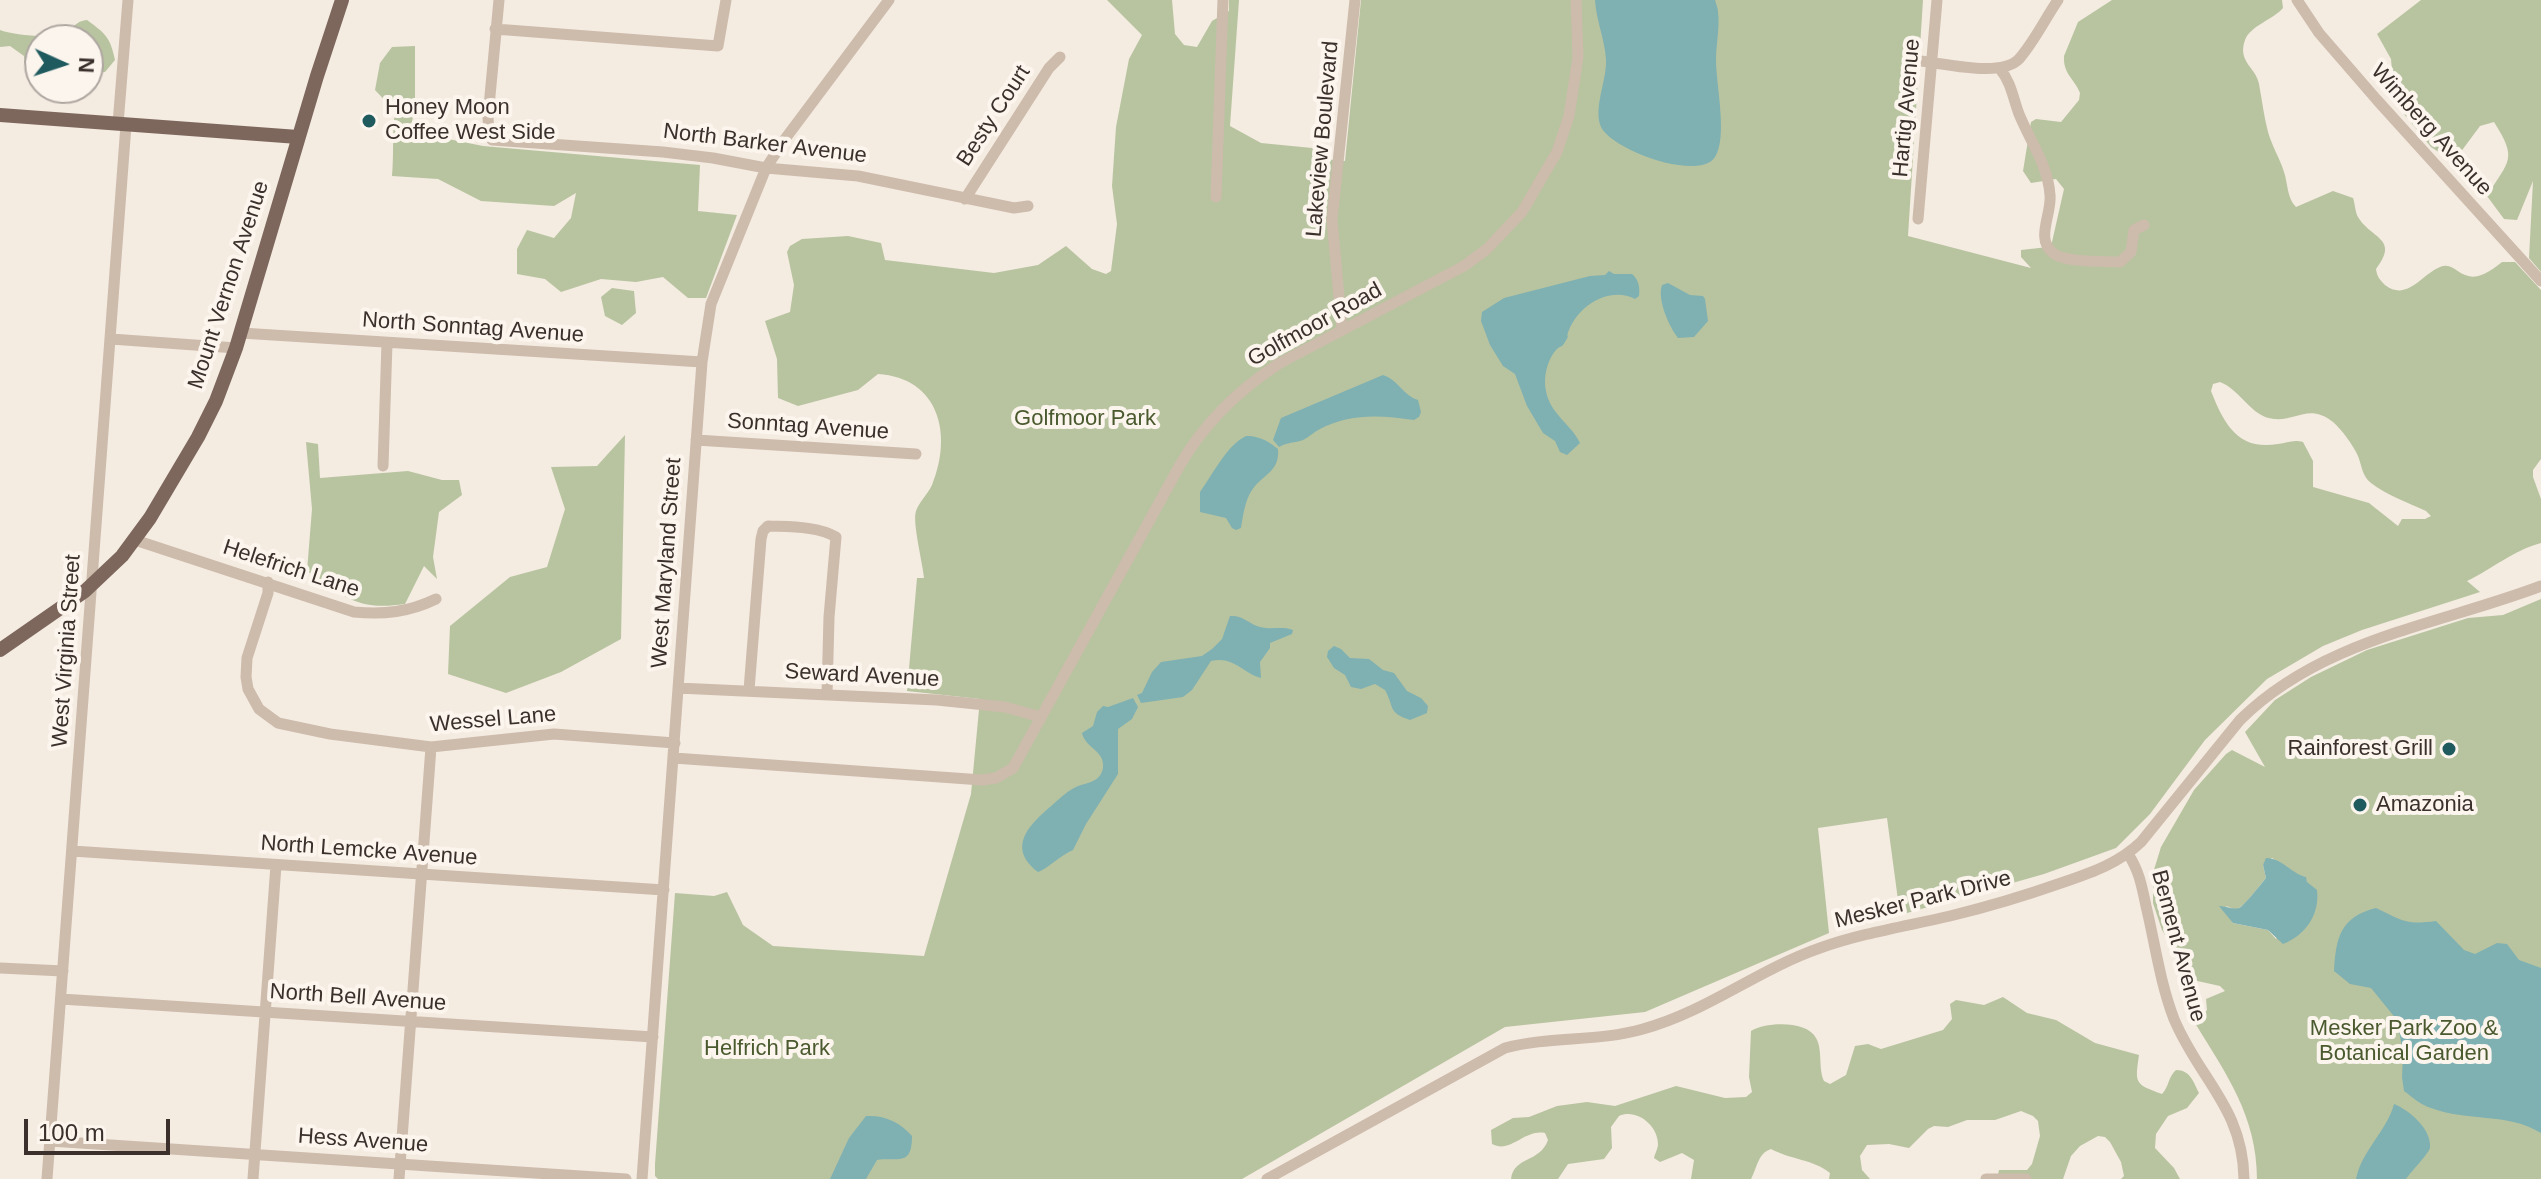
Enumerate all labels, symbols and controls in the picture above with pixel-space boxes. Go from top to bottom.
north arrow [24,24,104,104]
street label: Hartig Avenue [1888,38,1926,178]
street label: Lakeview Boulevard [1301,40,1345,238]
text: N [74,57,99,74]
street label: Wimberg Avenue [2365,59,2497,201]
street label: Besty Court [952,61,1036,171]
place label: Honey Moon Coffee West Side [385,95,555,146]
marker: Honey Moon Coffee West Side [360,112,378,130]
street label: North Barker Avenue [662,118,868,170]
street label: Mount Vernon Avenue [183,178,275,392]
street label: Golfmoor Road [1243,277,1387,373]
street label: North Sonntag Avenue [361,307,585,349]
park label: Golfmoor Park [1014,406,1156,432]
street label: Sonntag Avenue [726,408,890,446]
street label: West Maryland Street [646,457,688,669]
street label: Helefrich Lane [219,535,363,603]
street label: West Virginia Street [47,554,87,748]
street label: Seward Avenue [784,659,940,693]
street label: Wessel Lane [429,701,557,739]
place label: Rainforest Grill [2288,736,2433,762]
marker: Rainforest Grill [2440,740,2458,758]
place label: Amazonia [2376,792,2474,818]
marker: Amazonia [2351,796,2369,814]
street label: North Lemcke Avenue [260,830,478,872]
street label: Mesker Park Drive [1832,865,2014,935]
street label: Bement Avenue [2145,867,2211,1025]
street label: North Bell Avenue [269,979,447,1017]
park label: Mesker Park Zoo & Botanical Garden [2310,1016,2498,1068]
park label: Helfrich Park [704,1036,830,1062]
scale bar [28,1103,174,1153]
text: 100 m [38,1119,105,1146]
street label: Hess Avenue [297,1123,429,1159]

